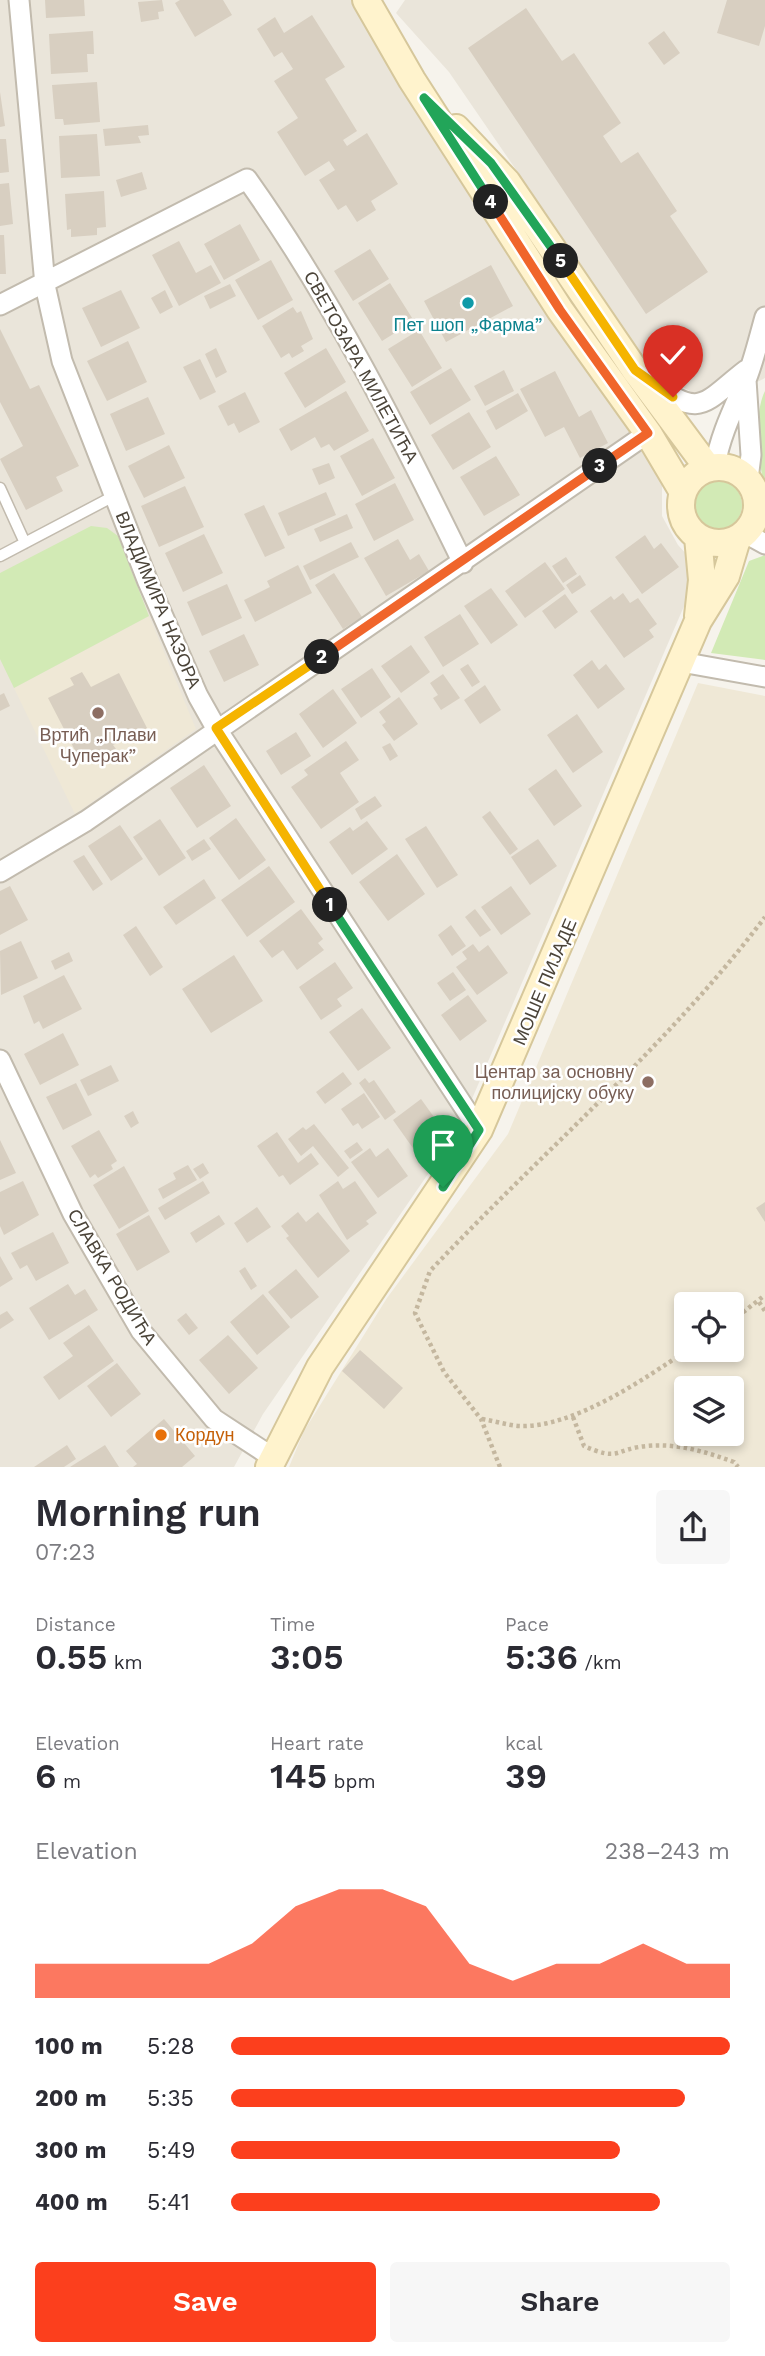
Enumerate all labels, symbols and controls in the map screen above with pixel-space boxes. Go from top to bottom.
pin: 4 [474,184,508,220]
text: 4 [484,190,497,213]
pin: 5 [544,244,578,278]
text: 5 [555,249,566,272]
street label: СВЕТОЗАРА МИЛЕТИЋА [300,267,423,466]
marker: Пет шоп „Фарма” [460,295,476,311]
place label: Пет шоп „Фарма” [393,314,543,335]
pin [643,325,703,397]
icon: check [654,336,692,374]
pin: 3 [582,448,618,484]
text: 3 [594,454,605,477]
street label: ВЛАДИМИРА НАЗОРА [112,508,205,692]
pin: 2 [304,640,340,674]
text: 2 [316,645,327,668]
marker: Вртић „Плави Чуперак” [90,705,106,721]
place label: Вртић „Плави Чуперак” [39,724,157,766]
pin: 1 [312,888,348,922]
text: 1 [325,893,334,916]
street label: МОШЕ ПИЈАДЕ [508,915,581,1048]
place label: Центар за основну полицијску обуку [475,1061,634,1103]
marker: Центар за основну полицијску обуку [640,1074,656,1090]
pin [413,1115,473,1187]
icon: arrive [424,1126,462,1164]
street label: СЛАВКА РОДИЋА [64,1205,161,1348]
map controls [674,1292,744,1446]
button: locate [674,1292,744,1362]
button: layers [674,1376,744,1446]
place label: Кордун [175,1424,235,1445]
marker: Кордун [153,1427,169,1443]
button: share [656,1490,730,1564]
text: Morning run [35,1491,261,1535]
text: 07:23 [35,1539,95,1566]
text: Distance [35,1613,116,1636]
text: Time [270,1613,315,1636]
text: Pace [505,1613,549,1636]
text: 0.55 [35,1636,107,1678]
text: 3:05 [270,1636,344,1678]
text: 5:36 [505,1636,578,1678]
text: km [107,1651,143,1674]
text: /km [578,1651,622,1674]
text: Elevation [35,1732,120,1755]
text: Heart rate [270,1732,364,1755]
text: kcal [505,1732,543,1755]
text: 6 [35,1755,56,1797]
text: 145 [270,1755,327,1797]
text: 39 [505,1755,547,1797]
text: m [56,1770,81,1793]
text: bpm [327,1770,376,1793]
text: Elevation [35,1838,138,1865]
text: 238–243 m [605,1838,730,1865]
text: 100 m [35,2033,103,2060]
text: 5:28 [147,2033,195,2060]
text: 200 m [35,2085,107,2112]
text: 5:35 [147,2085,194,2112]
text: 300 m [35,2137,106,2164]
text: 5:49 [147,2137,195,2164]
text: 400 m [35,2189,108,2216]
text: 5:41 [147,2189,190,2216]
button: Save [35,2262,376,2342]
button: Share [390,2262,730,2342]

